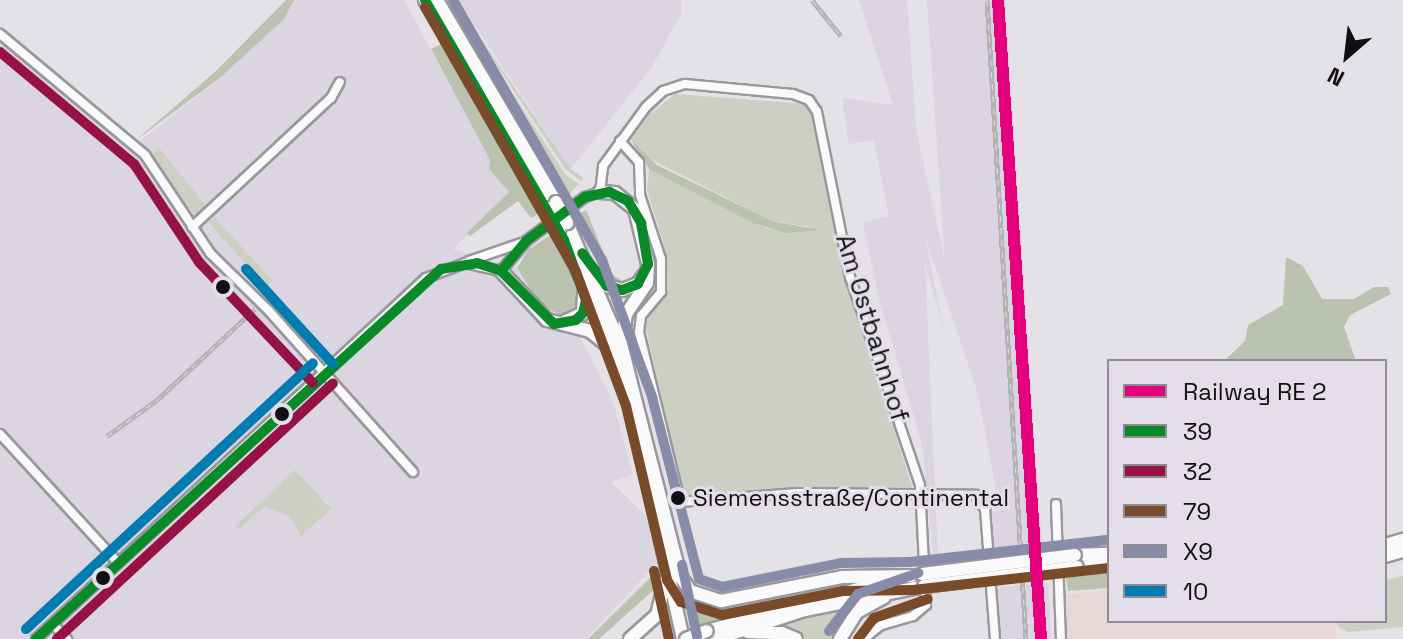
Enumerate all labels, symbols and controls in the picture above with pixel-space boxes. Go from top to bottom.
north arrow [1307,16,1387,96]
text: N [1323,61,1349,93]
street label: Am Ostbahnhof [829,230,915,426]
unlabelled marker [215,279,231,295]
legend [1107,359,1387,623]
text: Railway RE 2 [1183,376,1326,407]
unlabelled marker [274,406,290,422]
text: 39 [1183,416,1212,447]
text: 32 [1183,456,1212,487]
place label: Siemensstraße/Continental [693,484,1009,512]
marker: Siemensstraße/Continental [670,490,686,506]
text: 79 [1183,496,1211,527]
text: X9 [1183,536,1213,567]
unlabelled marker [95,570,111,586]
text: 10 [1183,576,1208,607]

